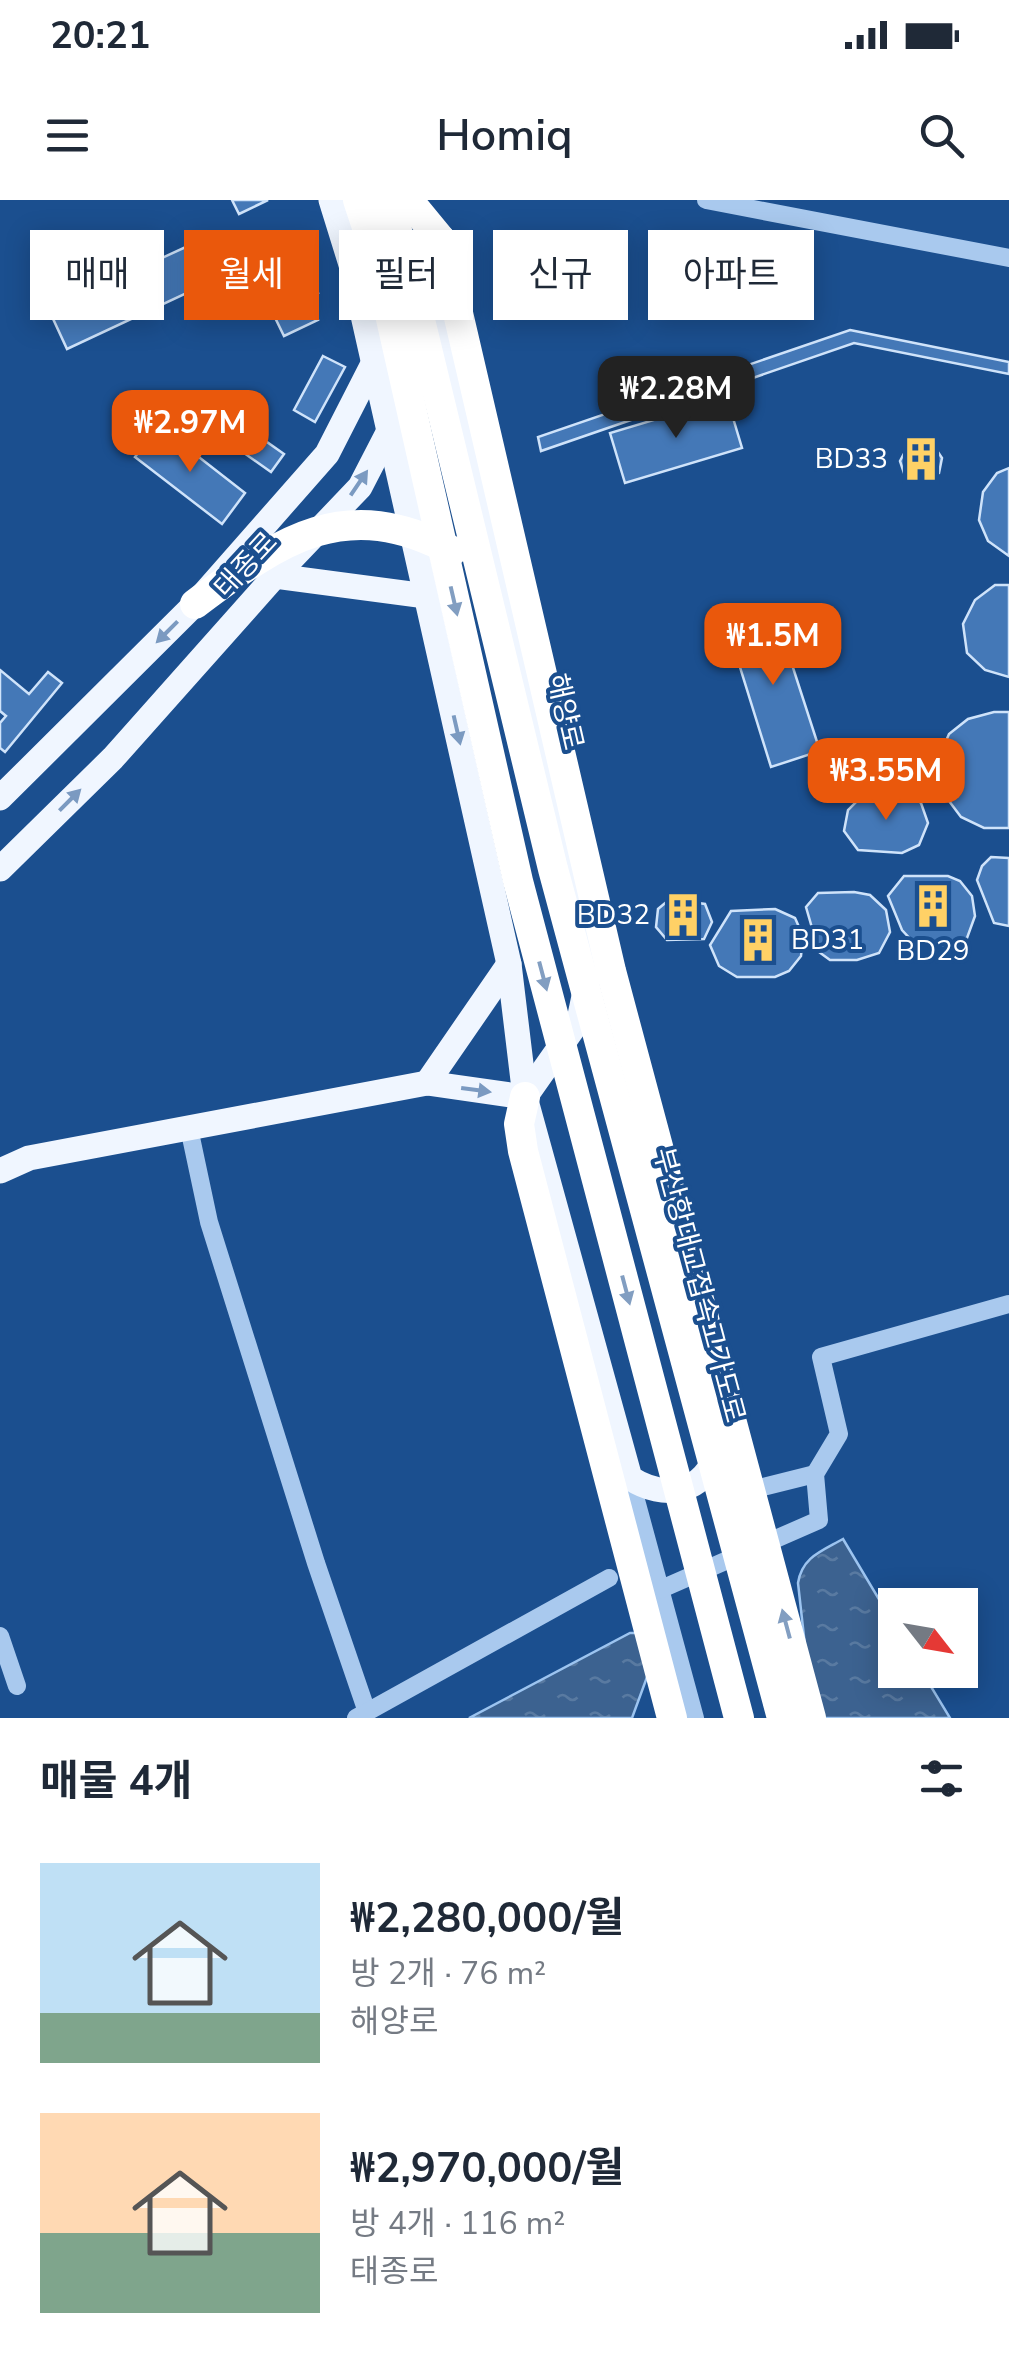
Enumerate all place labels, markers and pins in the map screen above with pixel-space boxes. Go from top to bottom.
pin: ₩2.28M [595,356,757,441]
pin: ₩2.97M [109,390,271,475]
building icon: BD33 [897,435,945,483]
place label: BD33 [815,440,888,478]
pin: ₩1.5M [703,603,843,688]
pin: ₩3.55M [805,738,967,823]
building icon: BD29 [909,882,957,930]
building icon: BD32 [659,891,707,939]
place label: BD32 [577,896,650,934]
building icon: BD31 [734,916,782,964]
place label: BD31 [791,921,864,959]
place label: BD29 [896,932,970,970]

